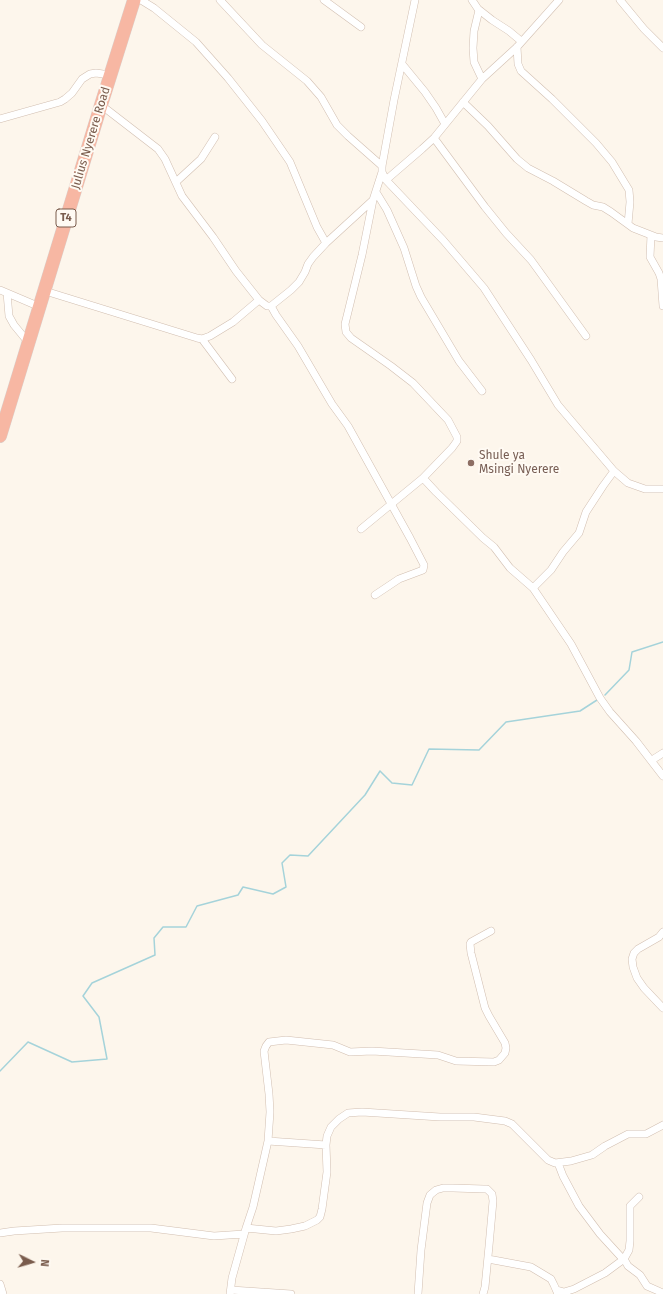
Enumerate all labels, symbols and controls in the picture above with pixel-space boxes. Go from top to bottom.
street label: Julius Nyerere Road [69,85,113,191]
road number: T4 [56,209,76,227]
place label: Shule ya Msingi Nyerere [479,449,559,477]
marker: Shule ya Msingi Nyerere [466,458,476,468]
north arrow [12,1242,52,1282]
text: N [38,1259,51,1267]

